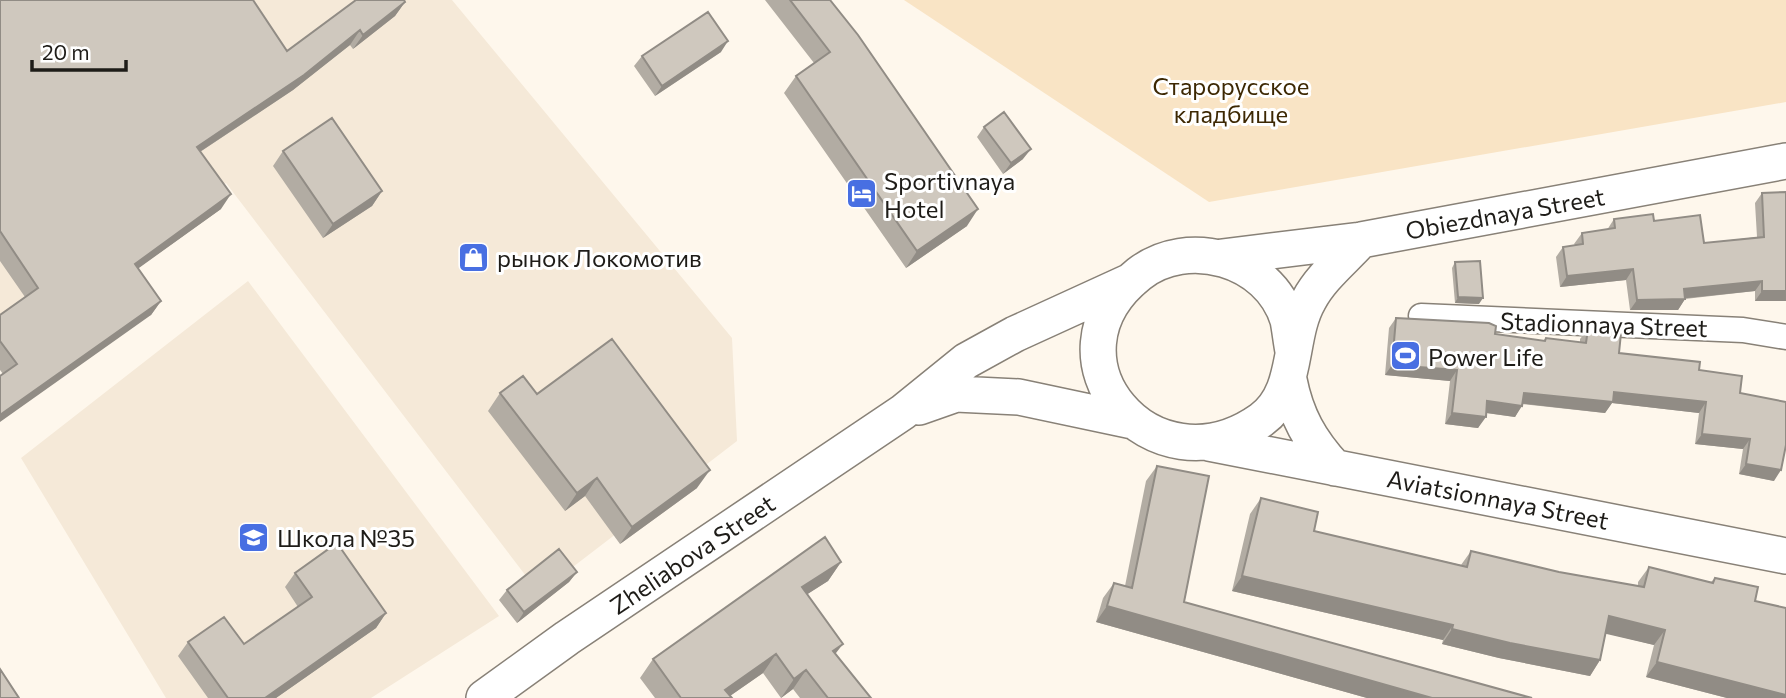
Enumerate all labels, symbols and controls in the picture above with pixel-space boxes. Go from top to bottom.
scale bar [32,28,126,72]
text: 20 m [42,39,90,64]
park label: Старорусское кладбище [1153,71,1309,128]
place label: Sportivnaya Hotel [884,166,1015,223]
hotel icon: Sportivnaya Hotel [844,177,878,211]
street label: Obiezdnaya Street [1403,181,1607,245]
shop icon: рынок Локомотив [457,240,491,274]
place label: рынок Локомотив [497,243,702,272]
street label: Stadionnaya Street [1500,306,1708,342]
sports icon: Power Life [1388,339,1422,373]
place label: Power Life [1428,342,1544,371]
street label: Aviatsionnaya Street [1385,463,1611,535]
street label: Zheliabova Street [604,488,780,620]
school or university icon: Школа №35 [237,520,271,554]
place label: Школа №35 [277,523,415,552]

